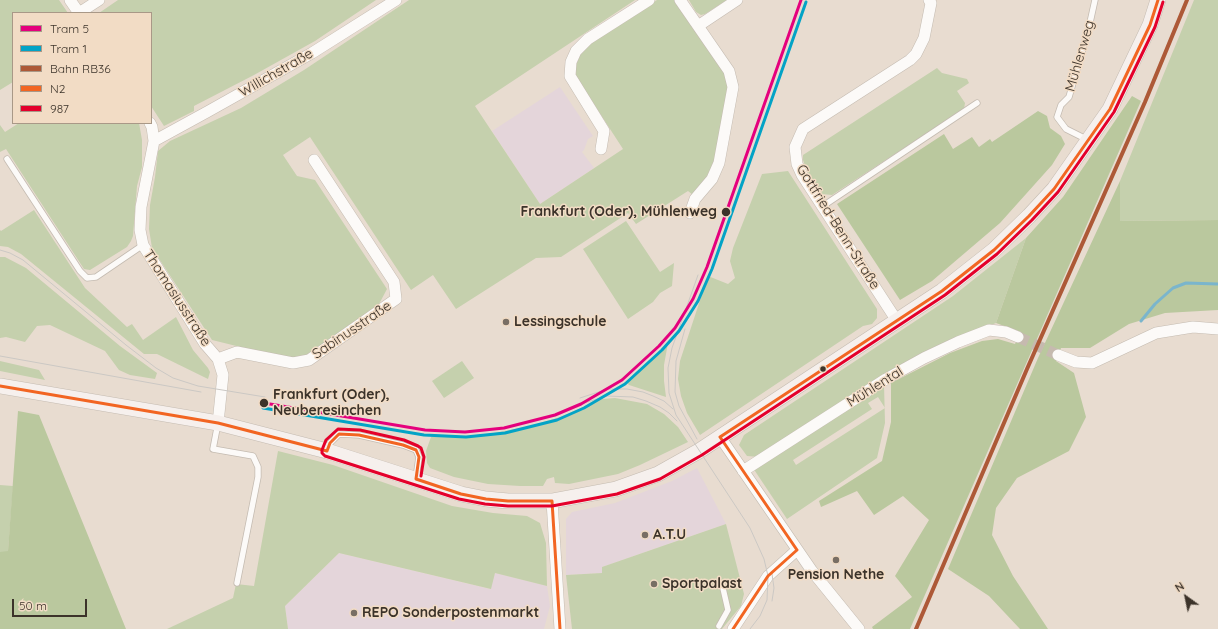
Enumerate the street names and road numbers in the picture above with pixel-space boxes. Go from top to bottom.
street label: Mühlenweg [1062,18,1098,94]
street label: Willichstraße [236,45,316,101]
street label: Gottfried-Benn-Straße [793,161,883,293]
street label: Thomasiusstraße [140,247,214,349]
street label: Sabinusstraße [309,297,395,363]
street label: Mühlental [844,363,906,411]

